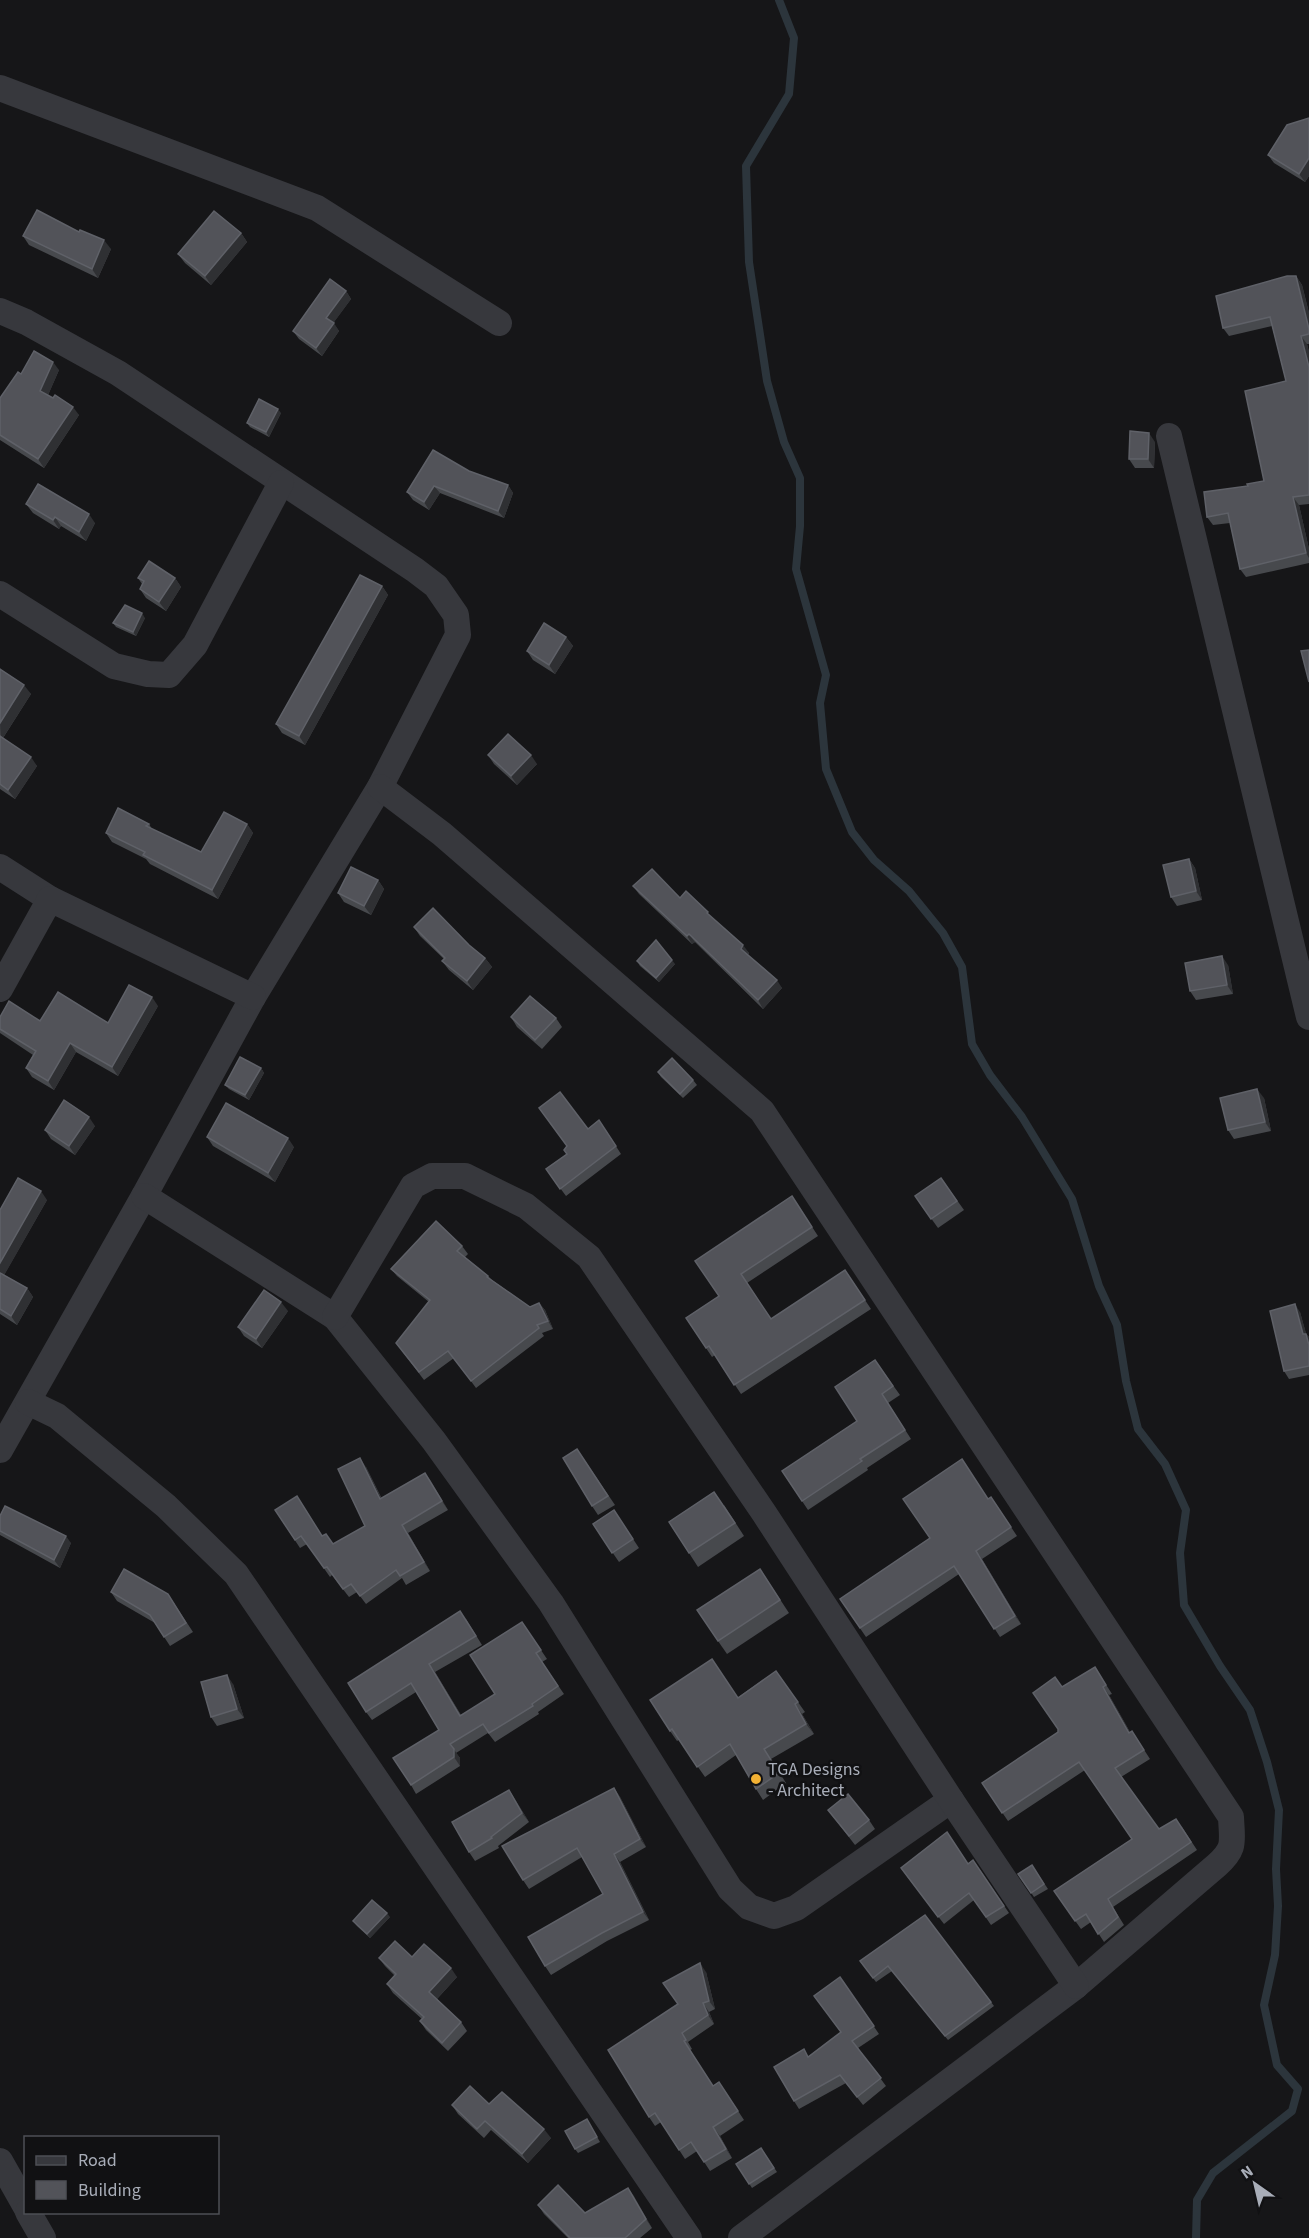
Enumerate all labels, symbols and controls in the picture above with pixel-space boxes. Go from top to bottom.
place label: TGA Designs - Architect [768,1757,860,1803]
marker: TGA Designs - Architect [749,1772,763,1786]
legend [24,2136,219,2214]
text: Road [78,2148,117,2173]
north arrow [1225,2154,1285,2214]
text: N [1237,2160,1258,2184]
text: Building [78,2178,141,2203]

